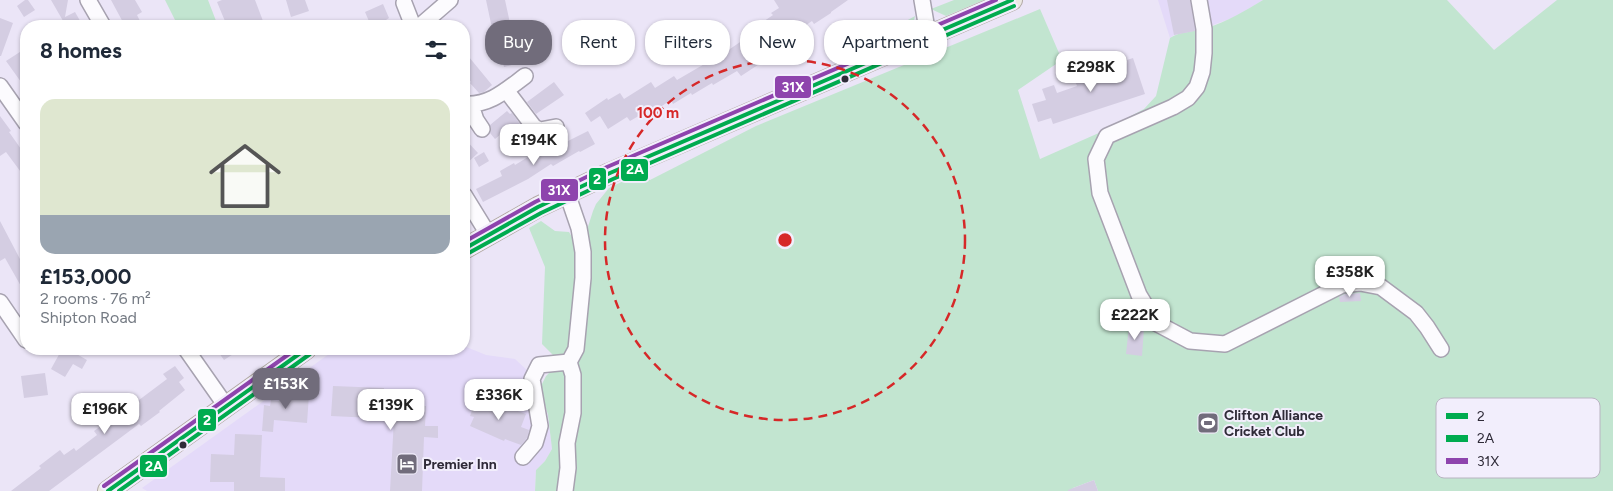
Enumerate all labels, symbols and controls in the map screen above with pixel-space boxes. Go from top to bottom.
chip: Buy [485,20,552,65]
chip: Rent [562,20,635,65]
chip: Filters [645,20,730,65]
chip: New [740,20,814,65]
chip: Apartment [824,20,947,65]
icon: filters [422,36,450,64]
text: 8 homes [40,38,122,63]
pin: £298K [1056,51,1126,93]
text: £298K [1067,57,1115,76]
unlabelled marker [840,74,850,84]
line badge: 31X [774,75,812,99]
text: 31X [781,79,805,96]
text: 100 m [637,104,679,122]
pin: £194K [499,124,569,166]
text: £194K [511,130,557,149]
icon: home [200,131,290,221]
line badge: 2A [620,158,649,182]
text: 2A [626,161,644,178]
line badge: 2 [588,167,607,191]
text: 2 [593,171,601,188]
line badge: 31X [540,178,579,202]
text: 31X [547,182,571,199]
centre of rings [776,231,794,249]
pin: £358K [1315,256,1385,298]
text: £358K [1326,262,1374,281]
text: £153,000 [40,264,131,289]
text: 2 rooms · 76 m² [40,289,151,308]
pin: £222K [1100,298,1170,341]
text: £222K [1111,305,1159,324]
text: Shipton Road [40,308,137,327]
pin: £153K [251,368,321,410]
text: £153K [263,374,309,393]
pin: £336K [464,378,534,421]
text: £336K [475,385,523,404]
pin: £139K [356,388,426,431]
pin: £196K [70,392,140,435]
text: £139K [368,395,414,414]
legend [1436,398,1600,478]
text: £196K [82,399,128,418]
place label: Clifton Alliance Cricket Club [1224,407,1323,440]
line badge: 2 [197,408,217,432]
text: 2 [1477,408,1485,425]
sports icon: Clifton Alliance Cricket Club [1196,411,1220,435]
text: 2 [203,412,211,429]
text: 2A [1477,430,1495,447]
unlabelled marker [178,440,188,450]
hotel icon: Premier Inn [395,452,419,476]
text: 31X [1477,453,1499,470]
line badge: 2A [139,454,168,478]
place label: Premier Inn [423,456,497,473]
text: 2A [145,458,163,475]

